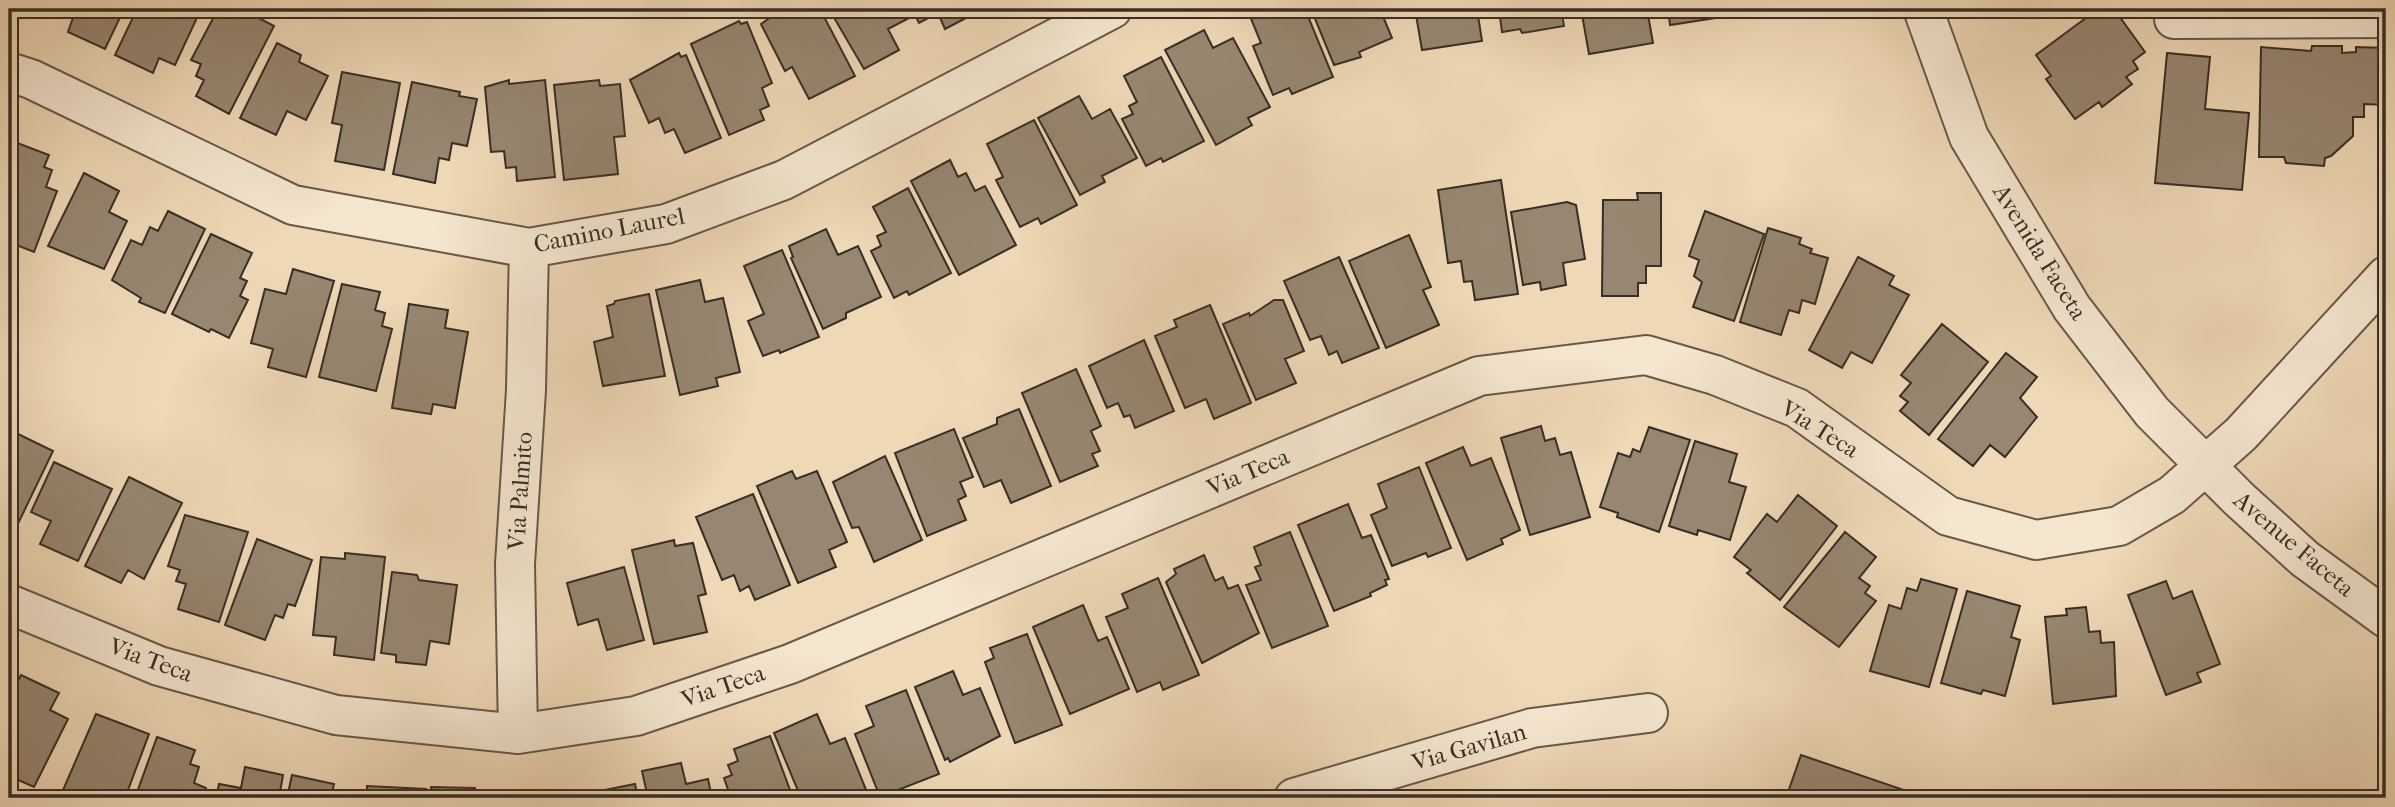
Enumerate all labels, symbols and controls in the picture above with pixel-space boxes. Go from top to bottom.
street label: Avenida Faceta [1987,178,2093,326]
street label: Camino Laurel [531,202,687,258]
street label: Via Teca [1775,394,1865,464]
street label: Via Palmito [502,431,538,552]
street label: Via Teca [1202,442,1294,502]
street label: Avenue Faceta [2227,485,2361,603]
street label: Via Teca [105,632,197,688]
street label: Via Teca [677,658,769,714]
street label: Via Gavilan [1408,717,1529,777]

